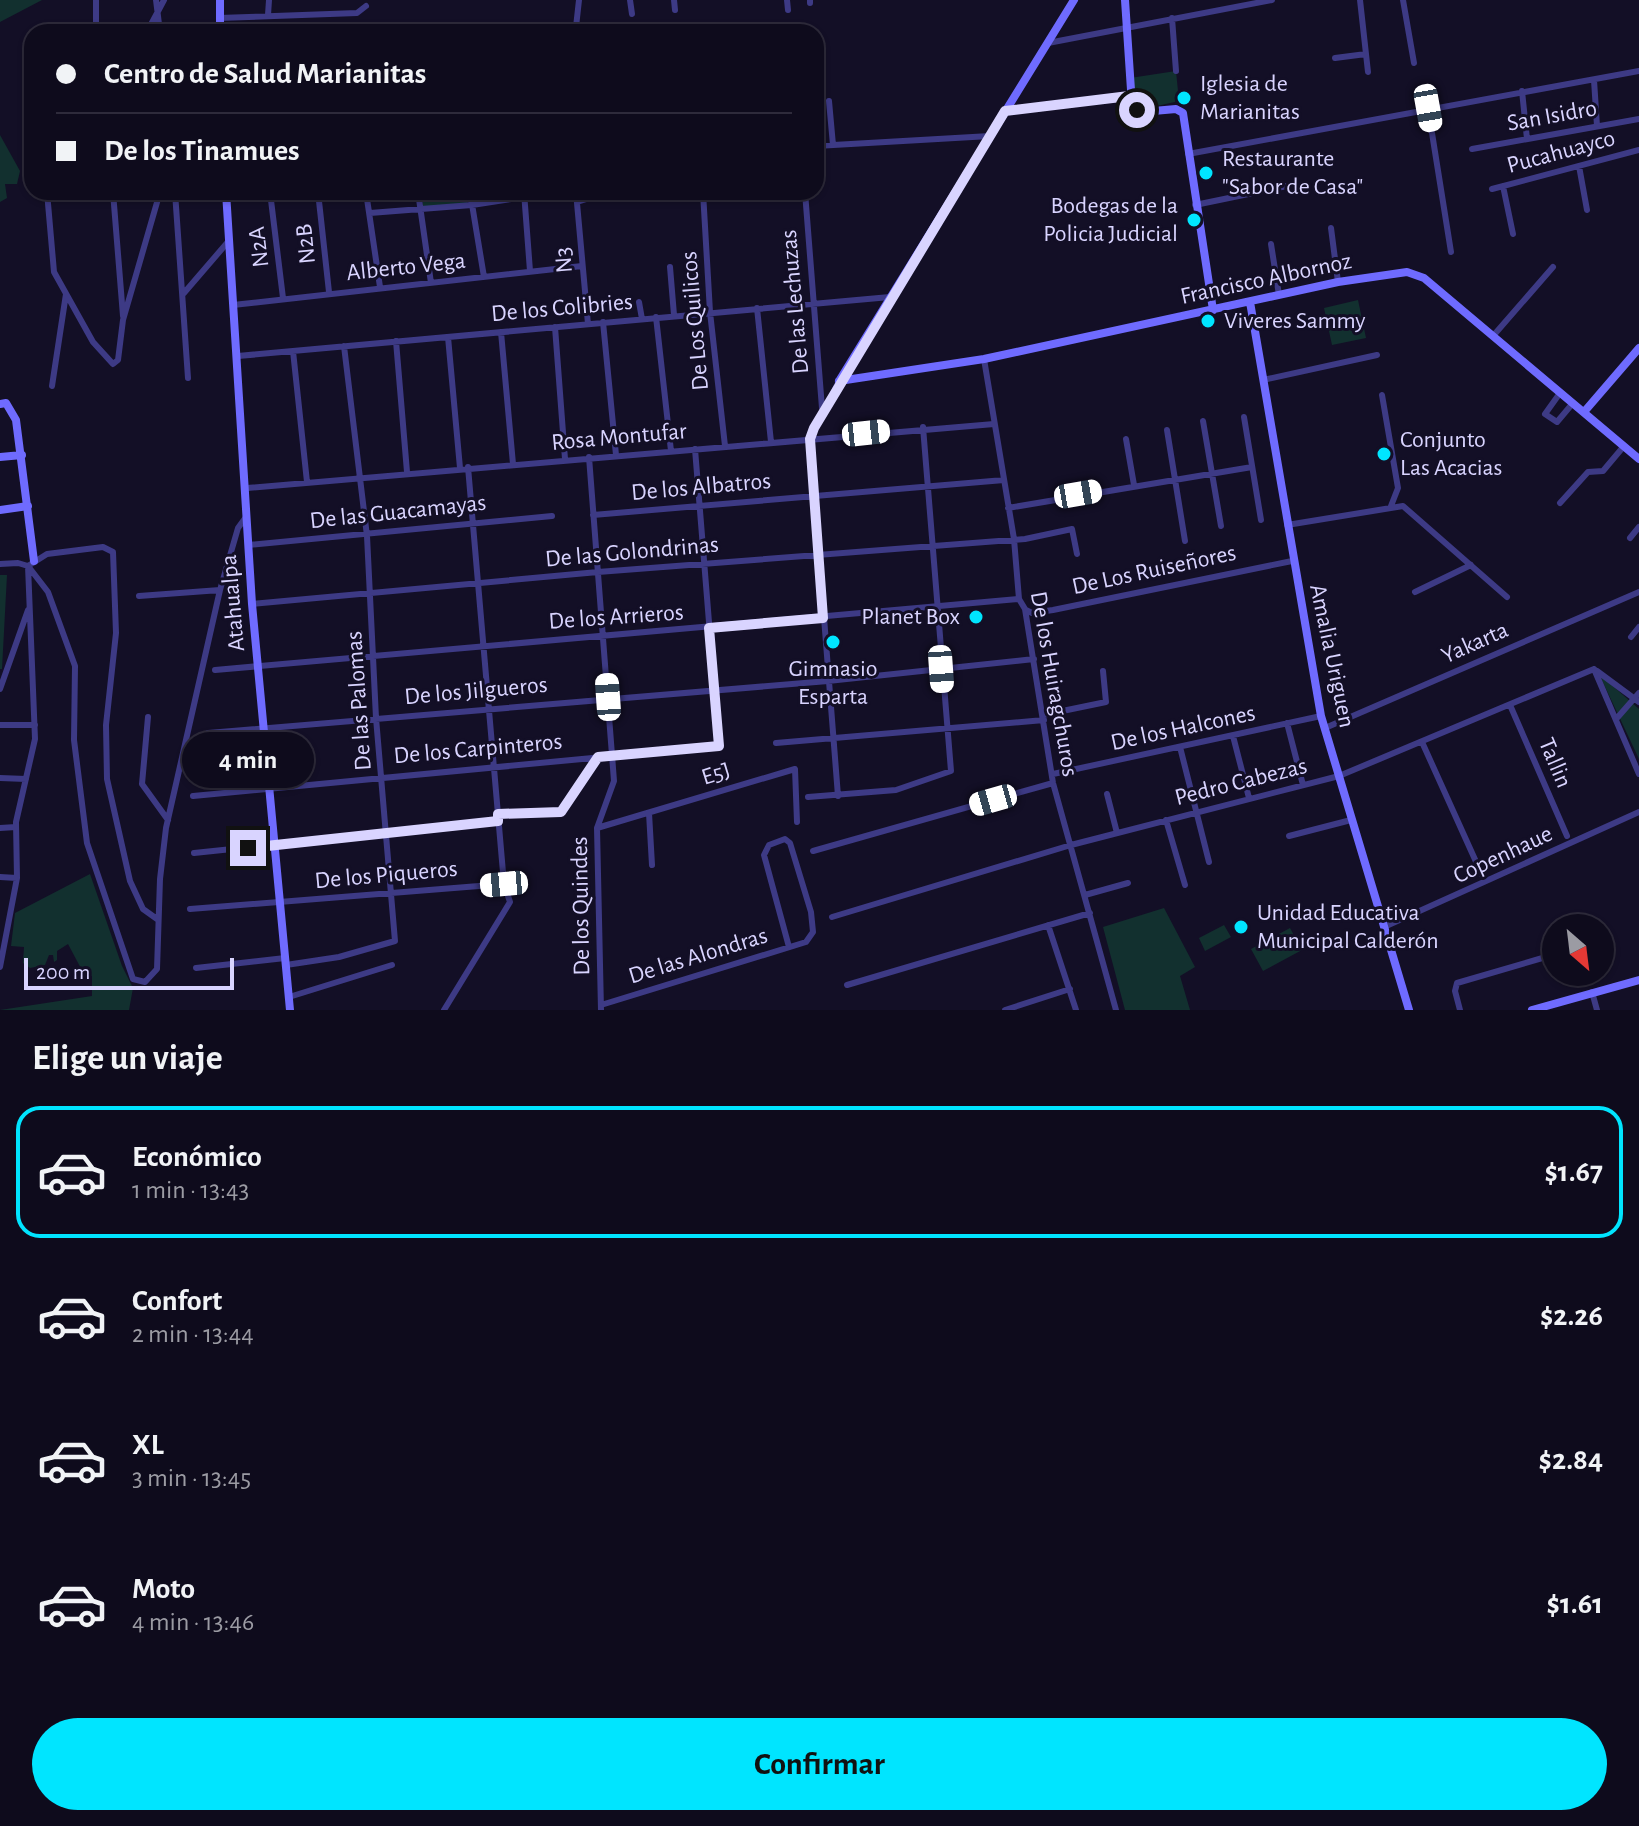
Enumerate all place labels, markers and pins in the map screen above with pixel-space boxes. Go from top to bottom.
place label: Iglesia de Marianitas [1200,72,1300,124]
marker: Iglesia de Marianitas [1175,89,1193,107]
place label: Restaurante "Sabor de Casa" [1222,147,1363,199]
marker: Restaurante "Sabor de Casa" [1197,164,1215,182]
place label: Bodegas de la Policia Judicial [1043,194,1178,246]
marker: Bodegas de la Policia Judicial [1185,211,1203,229]
place label: Viveres Sammy [1224,309,1365,333]
marker: Viveres Sammy [1199,312,1217,330]
place label: Conjunto Las Acacias [1400,428,1502,480]
marker: Conjunto Las Acacias [1375,445,1393,463]
place label: Planet Box [861,605,961,629]
marker: Planet Box [967,608,985,626]
marker: Gimnasio Esparta [824,633,842,651]
place label: Gimnasio Esparta [788,657,878,709]
place label: Unidad Educativa Municipal Calderón [1257,901,1439,953]
marker: Unidad Educativa Municipal Calderón [1232,918,1250,936]

